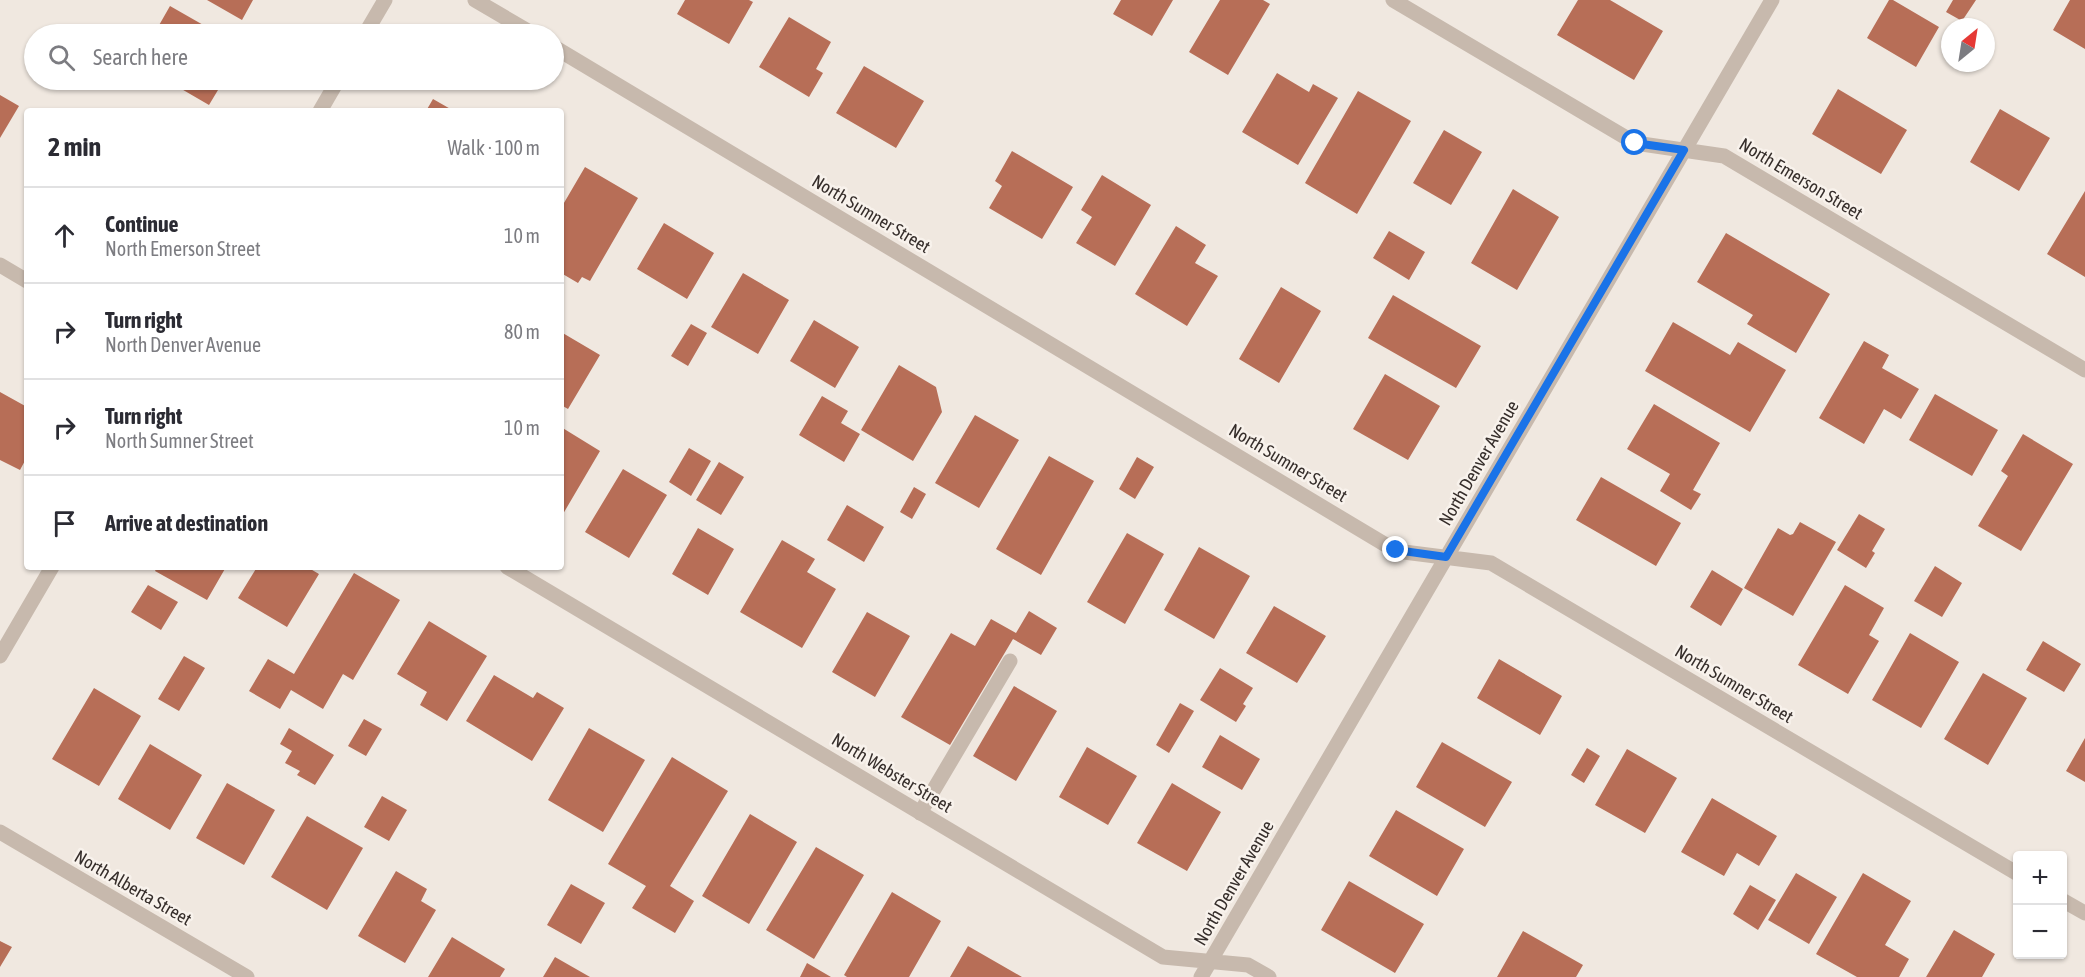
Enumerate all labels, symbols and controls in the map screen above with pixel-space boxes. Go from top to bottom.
north arrow [1941,18,1995,72]
search box [24,24,564,90]
icon: search [45,41,78,74]
text: Search here [93,44,188,70]
route start [1621,129,1647,155]
text: 2 min [48,132,101,162]
street label: North Emerson Street [1736,133,1867,224]
text: Walk · 100 m [448,136,540,159]
street label: North Sumner Street [808,170,934,257]
text: Continue [105,211,179,237]
icon: ahead [48,219,81,252]
text: 10 m [504,224,540,247]
text: North Emerson Street [105,237,261,260]
text: Turn right [105,307,182,333]
icon: right [48,315,81,348]
text: 80 m [504,320,540,343]
text: North Denver Avenue [105,333,261,356]
street label: North Denver Avenue [1434,397,1523,529]
text: Turn right [105,403,182,429]
icon: right [48,411,81,444]
text: 10 m [504,416,540,439]
street label: North Sumner Street [1225,419,1351,506]
text: North Sumner Street [105,429,254,452]
icon: arrive [48,507,81,540]
text: Arrive at destination [105,510,268,536]
route end [1382,536,1408,562]
street label: North Sumner Street [1671,640,1797,727]
street label: North Webster Street [828,728,956,817]
street label: North Denver Avenue [1189,817,1278,949]
street label: North Alberta Street [71,846,195,930]
map controls [2013,851,2067,959]
button: + [2013,851,2067,905]
button: − [2013,905,2067,959]

